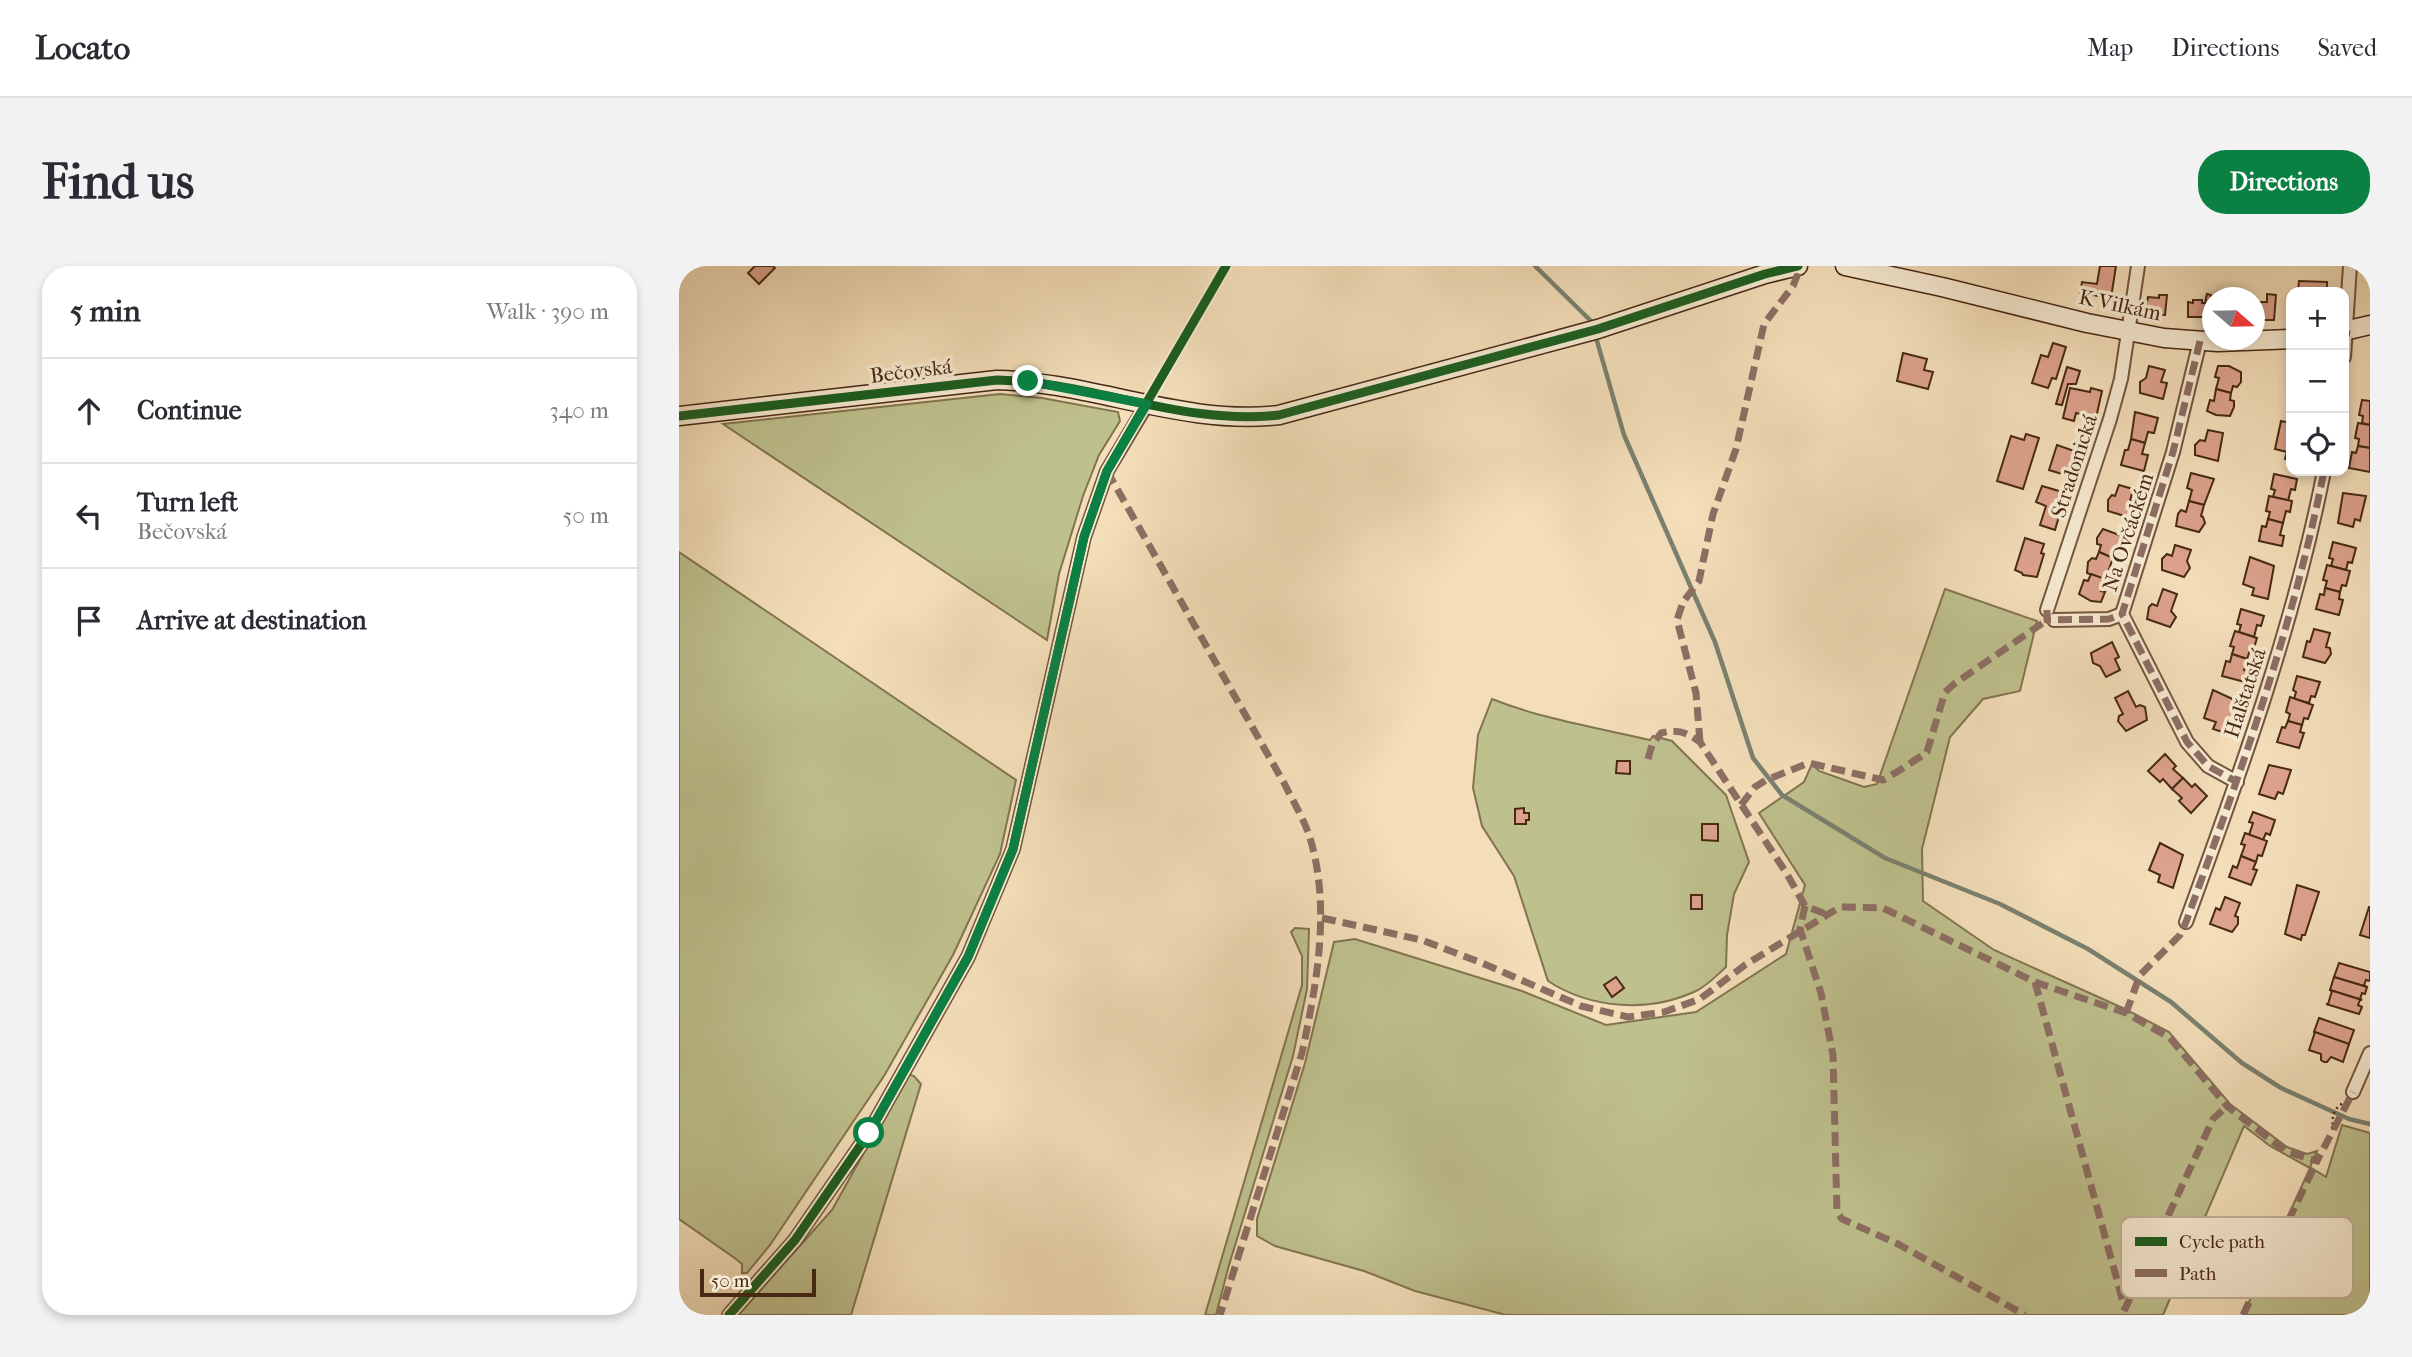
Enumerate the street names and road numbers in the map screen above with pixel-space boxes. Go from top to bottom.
street label: K Vilkám [2077,285,2164,326]
street label: Bečovská [869,354,954,388]
street label: Stradonická [2046,411,2102,521]
street label: Na Ovčáckém [2098,469,2159,594]
street label: Halštatská [2219,645,2271,741]

